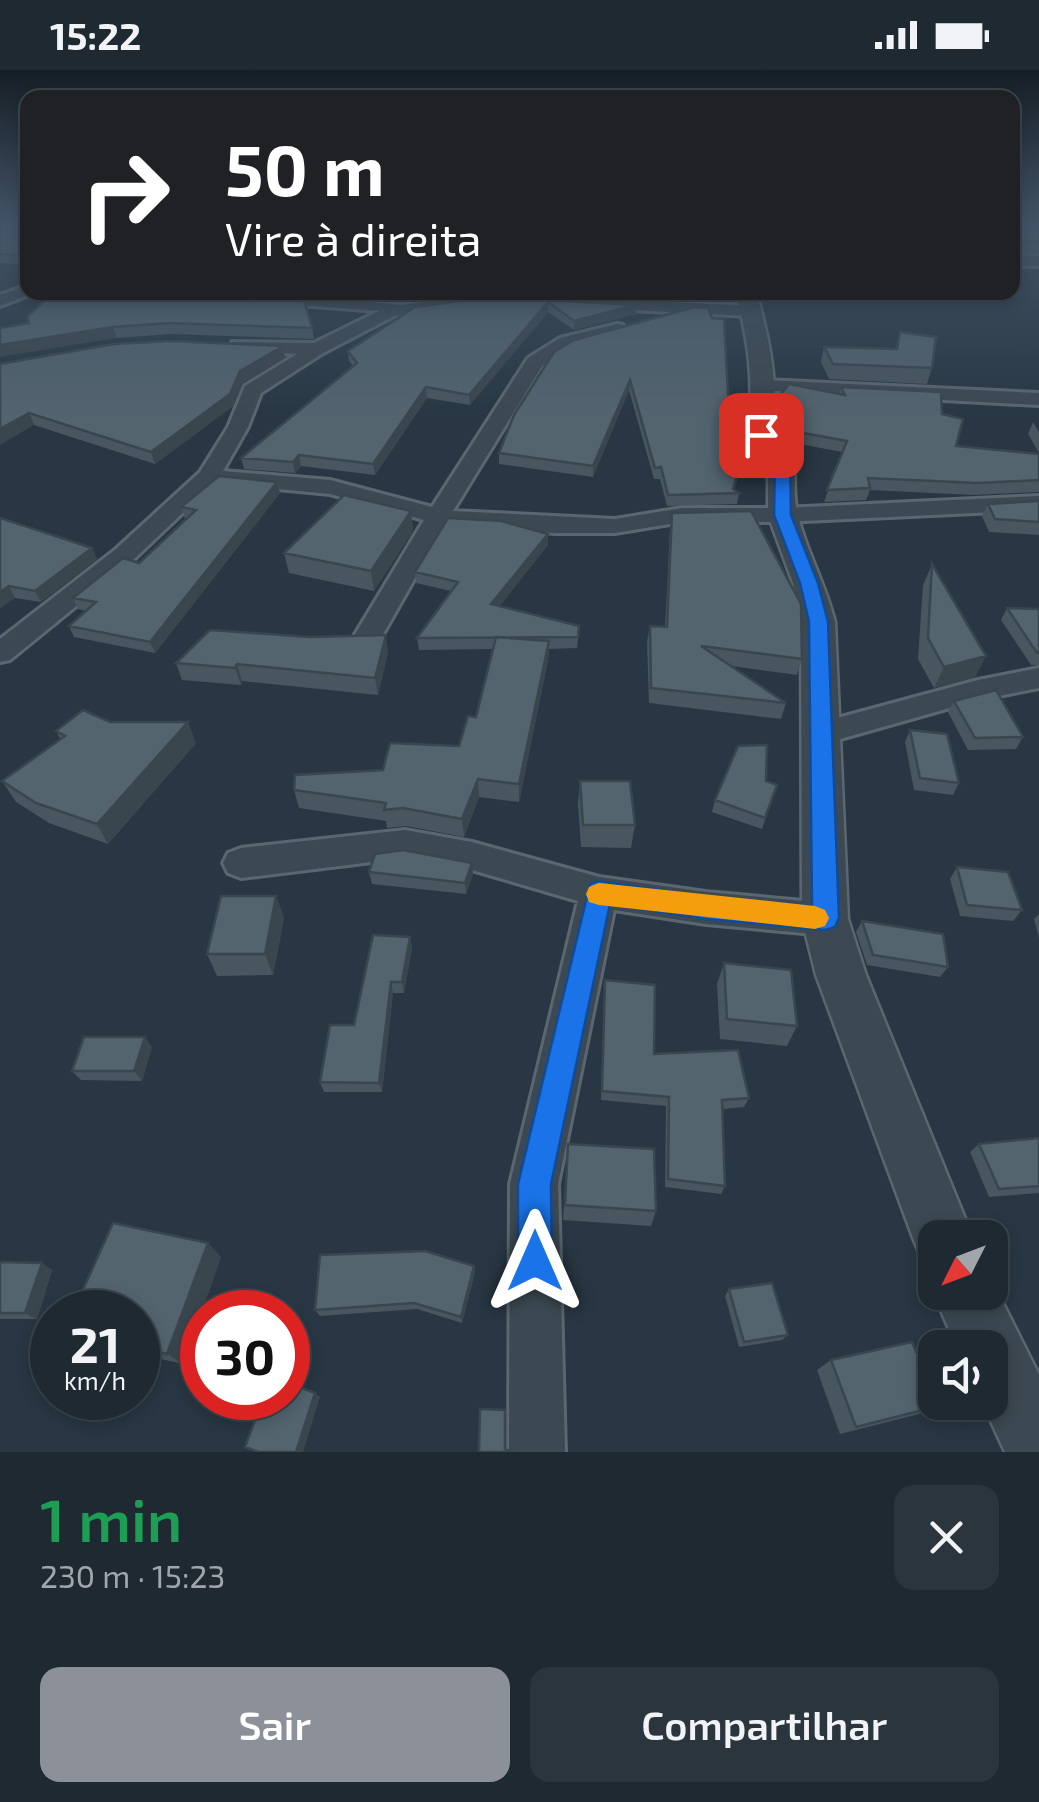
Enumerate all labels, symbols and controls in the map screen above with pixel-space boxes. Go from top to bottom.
text: 15:22 [50,12,141,58]
text: 50 m [225,126,385,210]
icon: right [60,130,190,260]
text: Vire à direita [225,211,482,265]
pin [719,393,804,478]
icon: arrive [734,408,789,463]
position arrow [483,1209,587,1313]
north arrow [918,1220,1008,1310]
map controls [918,1220,1008,1420]
speed limit sign: 30 [180,1290,310,1420]
text: 21 [70,1313,120,1373]
button: sound [918,1330,1008,1420]
text: km/h [64,1365,126,1395]
text: 1 min [40,1482,182,1554]
button: close [894,1485,999,1590]
text: 230 m · 15:23 [40,1556,225,1594]
button: Sair [40,1667,510,1782]
button: Compartilhar [530,1667,999,1782]

